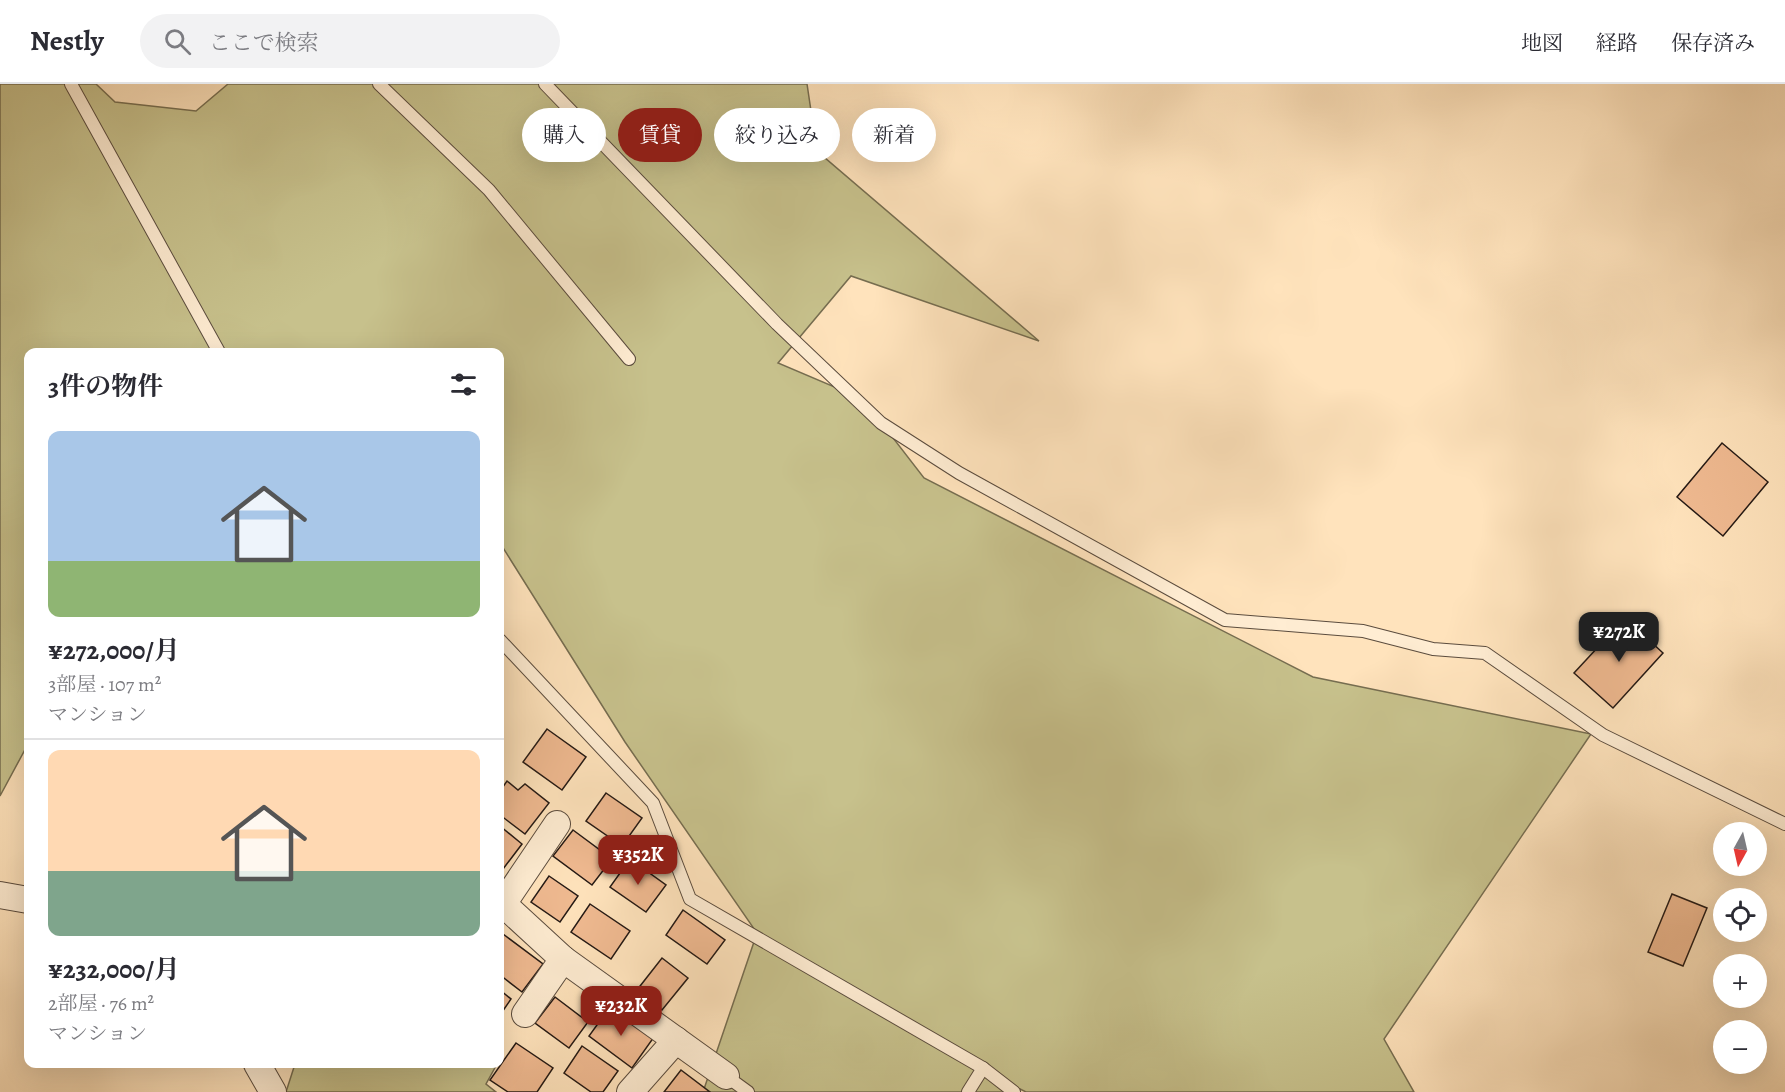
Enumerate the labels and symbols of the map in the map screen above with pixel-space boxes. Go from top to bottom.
pin: ¥272K [1577,612,1661,663]
north arrow [1713,822,1767,876]
pin: ¥352K [596,835,680,886]
pin: ¥232K [579,986,663,1037]

